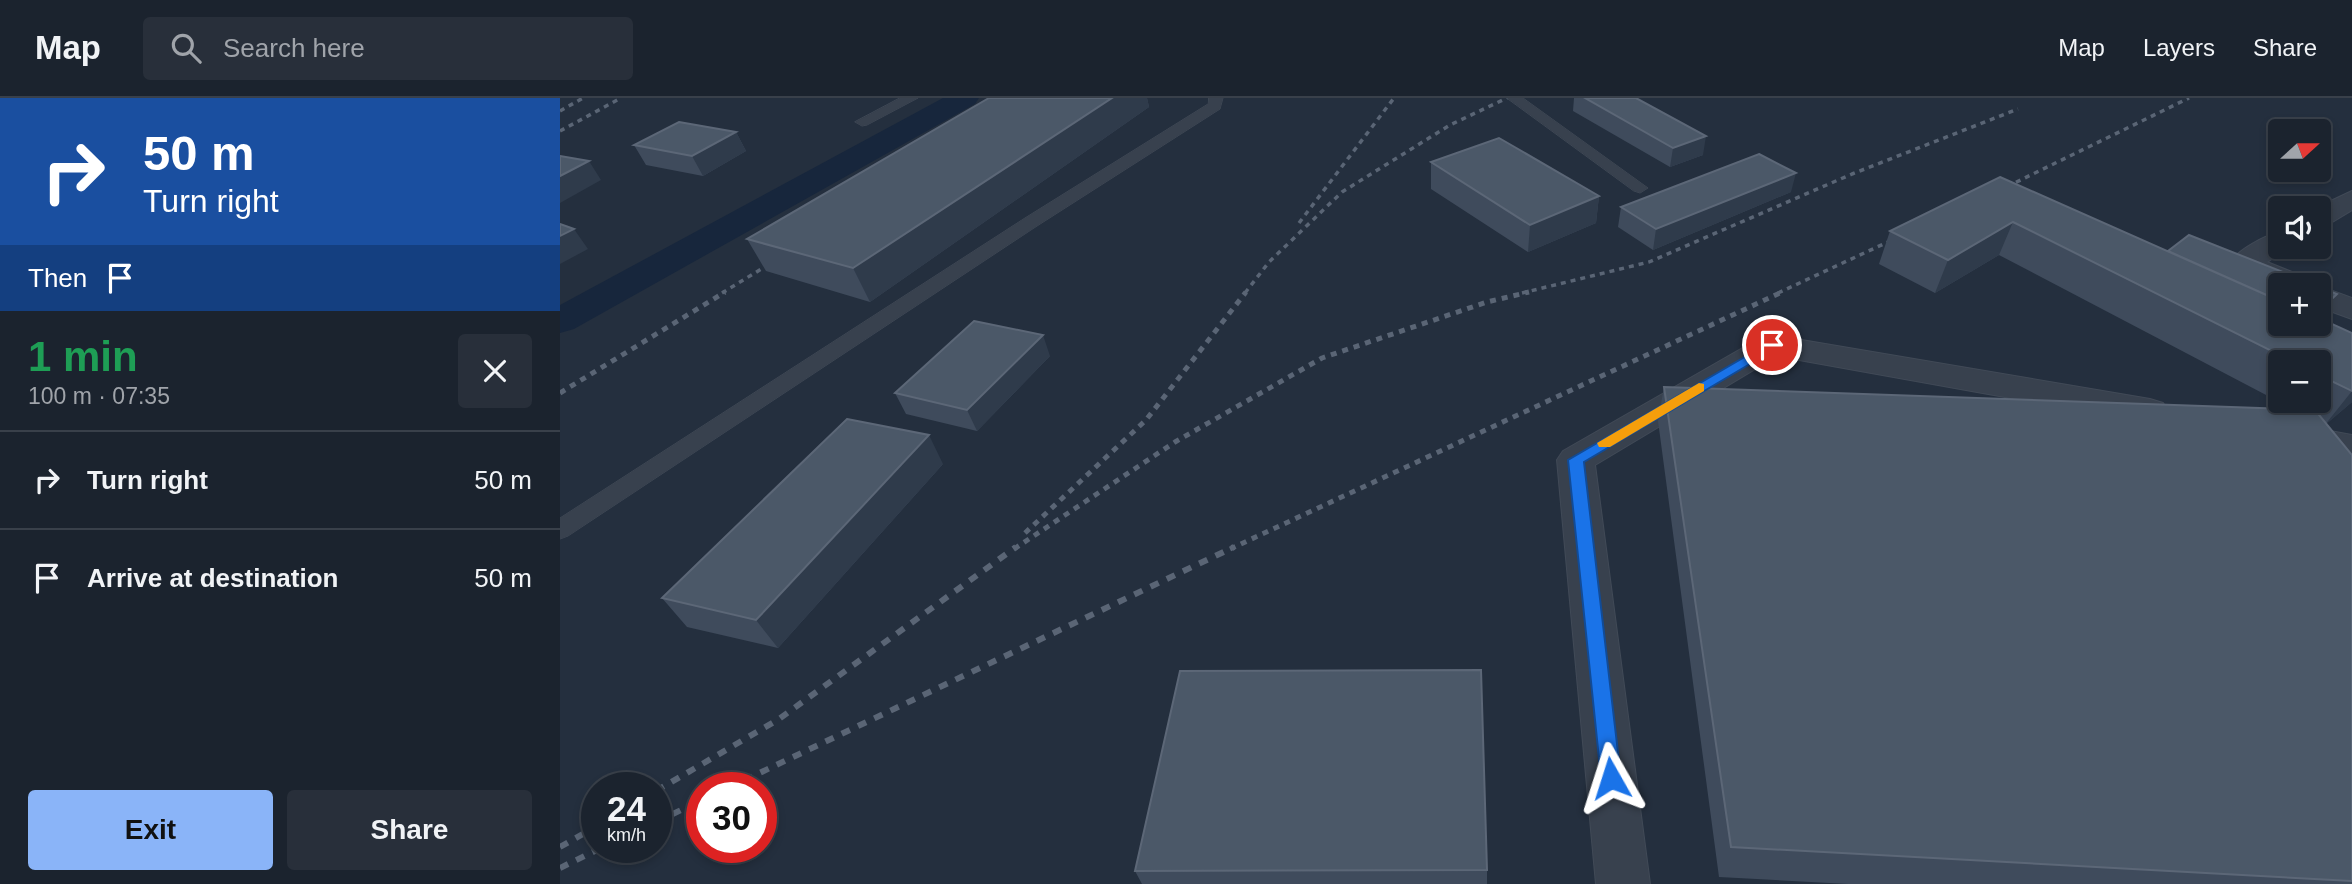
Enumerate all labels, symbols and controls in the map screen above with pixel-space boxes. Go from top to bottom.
search box [143,17,633,80]
text: Map [35,29,101,66]
icon: search [167,29,205,67]
text: Search here [223,33,365,63]
text: Map [2058,34,2105,61]
text: Layers [2143,34,2215,61]
text: Share [2253,34,2317,61]
north arrow [2268,119,2331,182]
map controls [2268,119,2331,413]
icon: right [28,126,119,217]
text: 50 m [143,126,255,180]
text: Turn right [143,183,279,219]
button: sound [2268,196,2331,259]
icon: arrive [101,259,139,297]
text: Then [28,263,87,293]
button: + [2268,273,2331,336]
pin [1742,315,1802,375]
icon: arrive [1753,326,1791,364]
text: 1 min [28,333,138,380]
button: close [458,334,532,408]
button: − [2268,350,2331,413]
text: 100 m · 07:35 [28,383,170,409]
icon: right [28,461,66,499]
text: Turn right [87,465,208,495]
text: 50 m [474,465,532,495]
icon: arrive [28,559,66,597]
text: Arrive at destination [87,563,338,593]
text: 50 m [474,563,532,593]
position arrow [1574,741,1648,815]
speed limit sign: 30 [686,772,777,863]
text: 24 [607,789,646,828]
button: Exit [28,790,273,870]
button: Share [287,790,532,870]
text: km/h [607,825,646,845]

